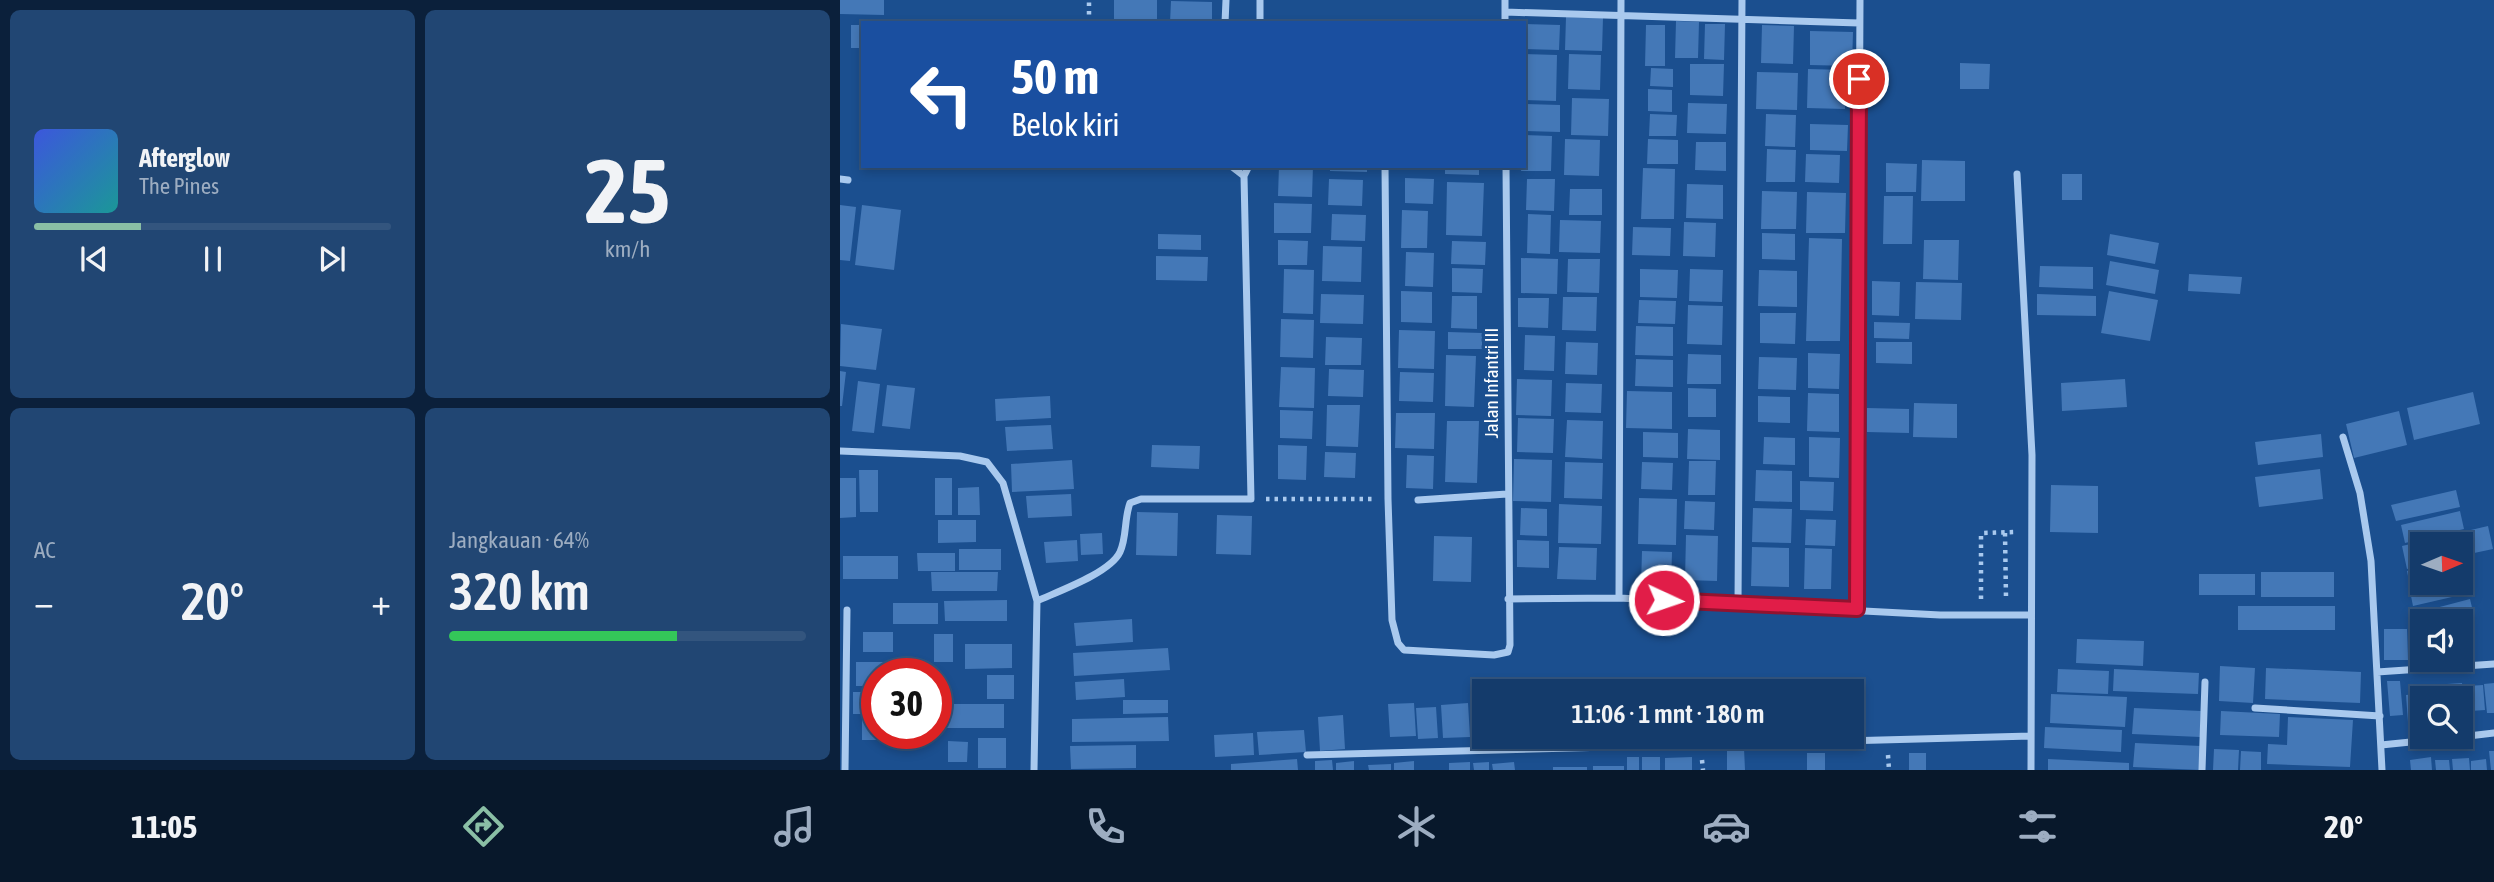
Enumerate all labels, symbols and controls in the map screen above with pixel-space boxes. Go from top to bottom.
text: 50 m [1011,48,1099,104]
icon: left [896,49,987,140]
pin [1829,49,1889,109]
icon: arrive [1840,60,1878,98]
text: Belok kiri [1011,106,1120,143]
text: 25 [585,138,670,242]
text: Afterglow [139,143,230,173]
text: The Pines [139,173,219,199]
text: km/h [605,236,650,262]
icon: previous [75,240,113,278]
icon: pause [194,240,232,278]
icon: next [313,240,351,278]
street label: Jalan Infantri III [1480,328,1502,438]
text: Jangkauan · 64% [449,527,589,553]
north arrow [2410,532,2473,595]
map controls [2410,532,2473,749]
text: AC [34,537,56,563]
text: 320 km [449,561,590,621]
position arrow [1627,563,1701,637]
text: 20° [181,571,244,631]
text: − [34,580,54,623]
text: + [371,580,391,623]
button: sound [2410,609,2473,672]
speed limit sign: 30 [861,658,952,749]
button: search [2410,686,2473,749]
text: 11:06 · 1 mnt · 180 m [1572,699,1764,729]
icon: directions [459,802,508,851]
icon: music [770,802,819,851]
icon: phone [1081,802,1130,851]
icon: climate [1392,802,1441,851]
icon: car [1702,802,1751,851]
icon: filters [2013,802,2062,851]
text: 11:05 [131,808,197,845]
text: 20° [2324,808,2363,845]

